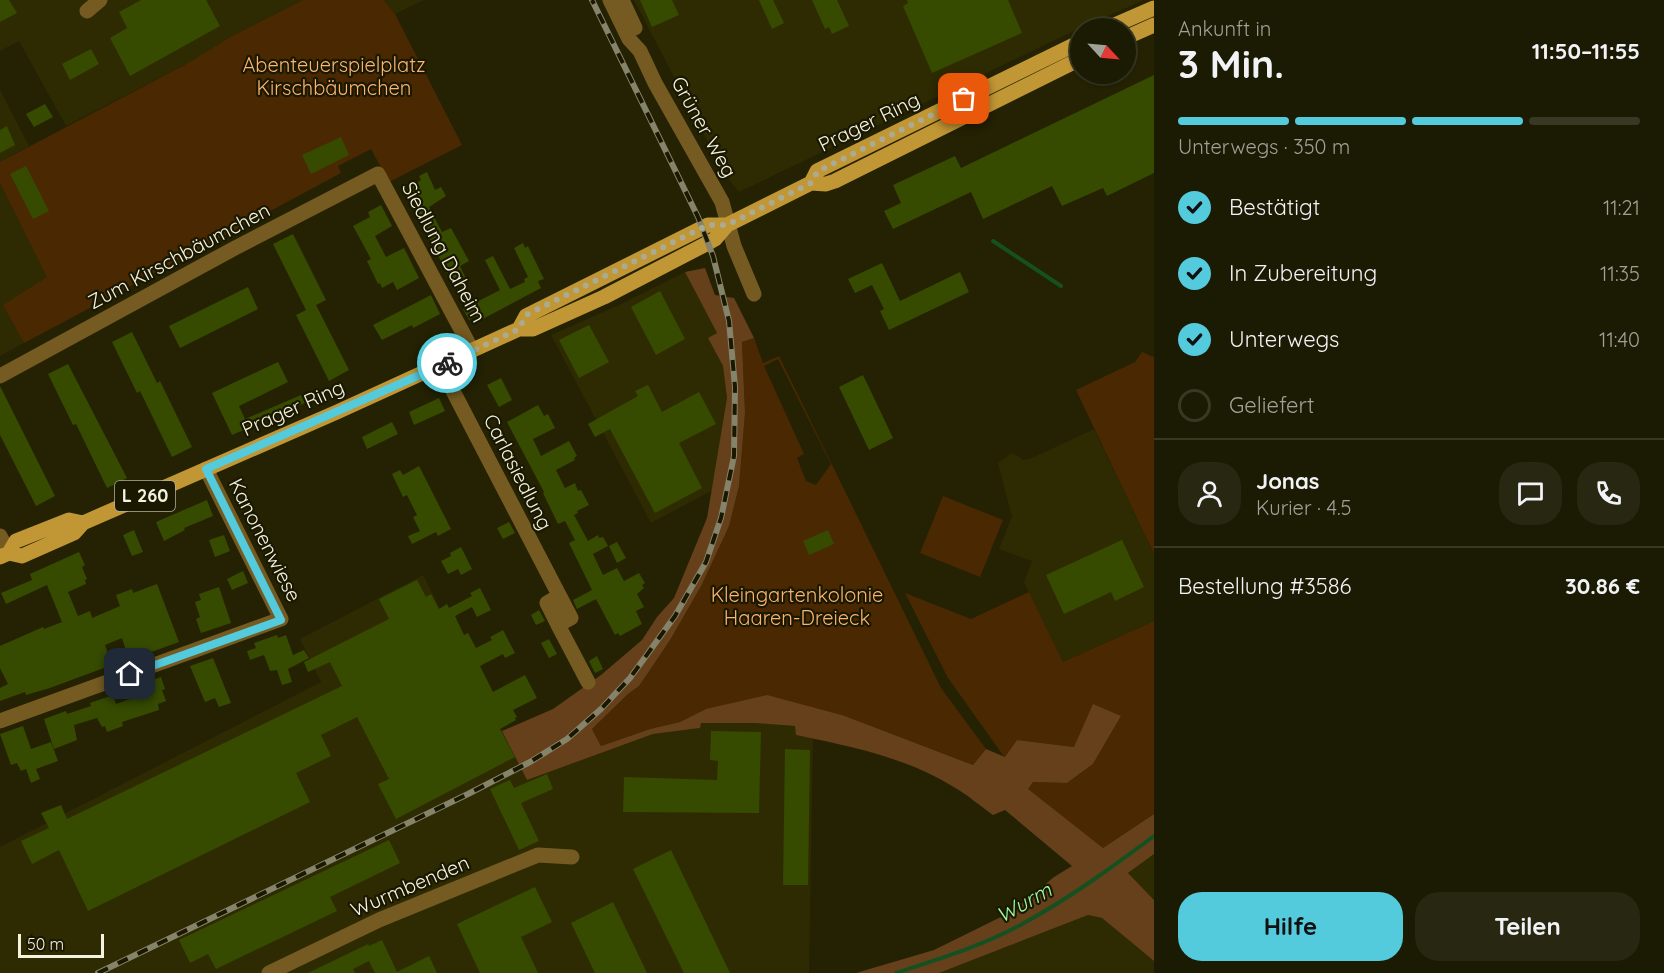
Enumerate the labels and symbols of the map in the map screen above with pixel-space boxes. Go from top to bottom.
north arrow [1070,18,1136,84]
park label: Abenteuerspielplatz Kirschbäumchen [242,52,426,100]
street label: Grüner Weg [666,72,742,182]
pin [938,73,989,124]
street label: Prager Ring [814,86,924,157]
street label: Siedlung Daheim [397,177,492,327]
street label: Zum Kirschbäumchen [83,197,274,314]
courier [417,333,477,393]
street label: Prager Ring [238,374,348,441]
street label: Carlasiedlung [479,410,558,534]
street label: Kanonenwiese [224,474,307,606]
road number: L 260 [115,481,175,511]
park label: Kleingartenkolonie Haaren-Dreieck [711,582,883,630]
pin [104,648,155,699]
street label: Wurmbenden [347,849,473,922]
water label: Wurm [991,876,1056,928]
scale bar [18,931,104,958]

